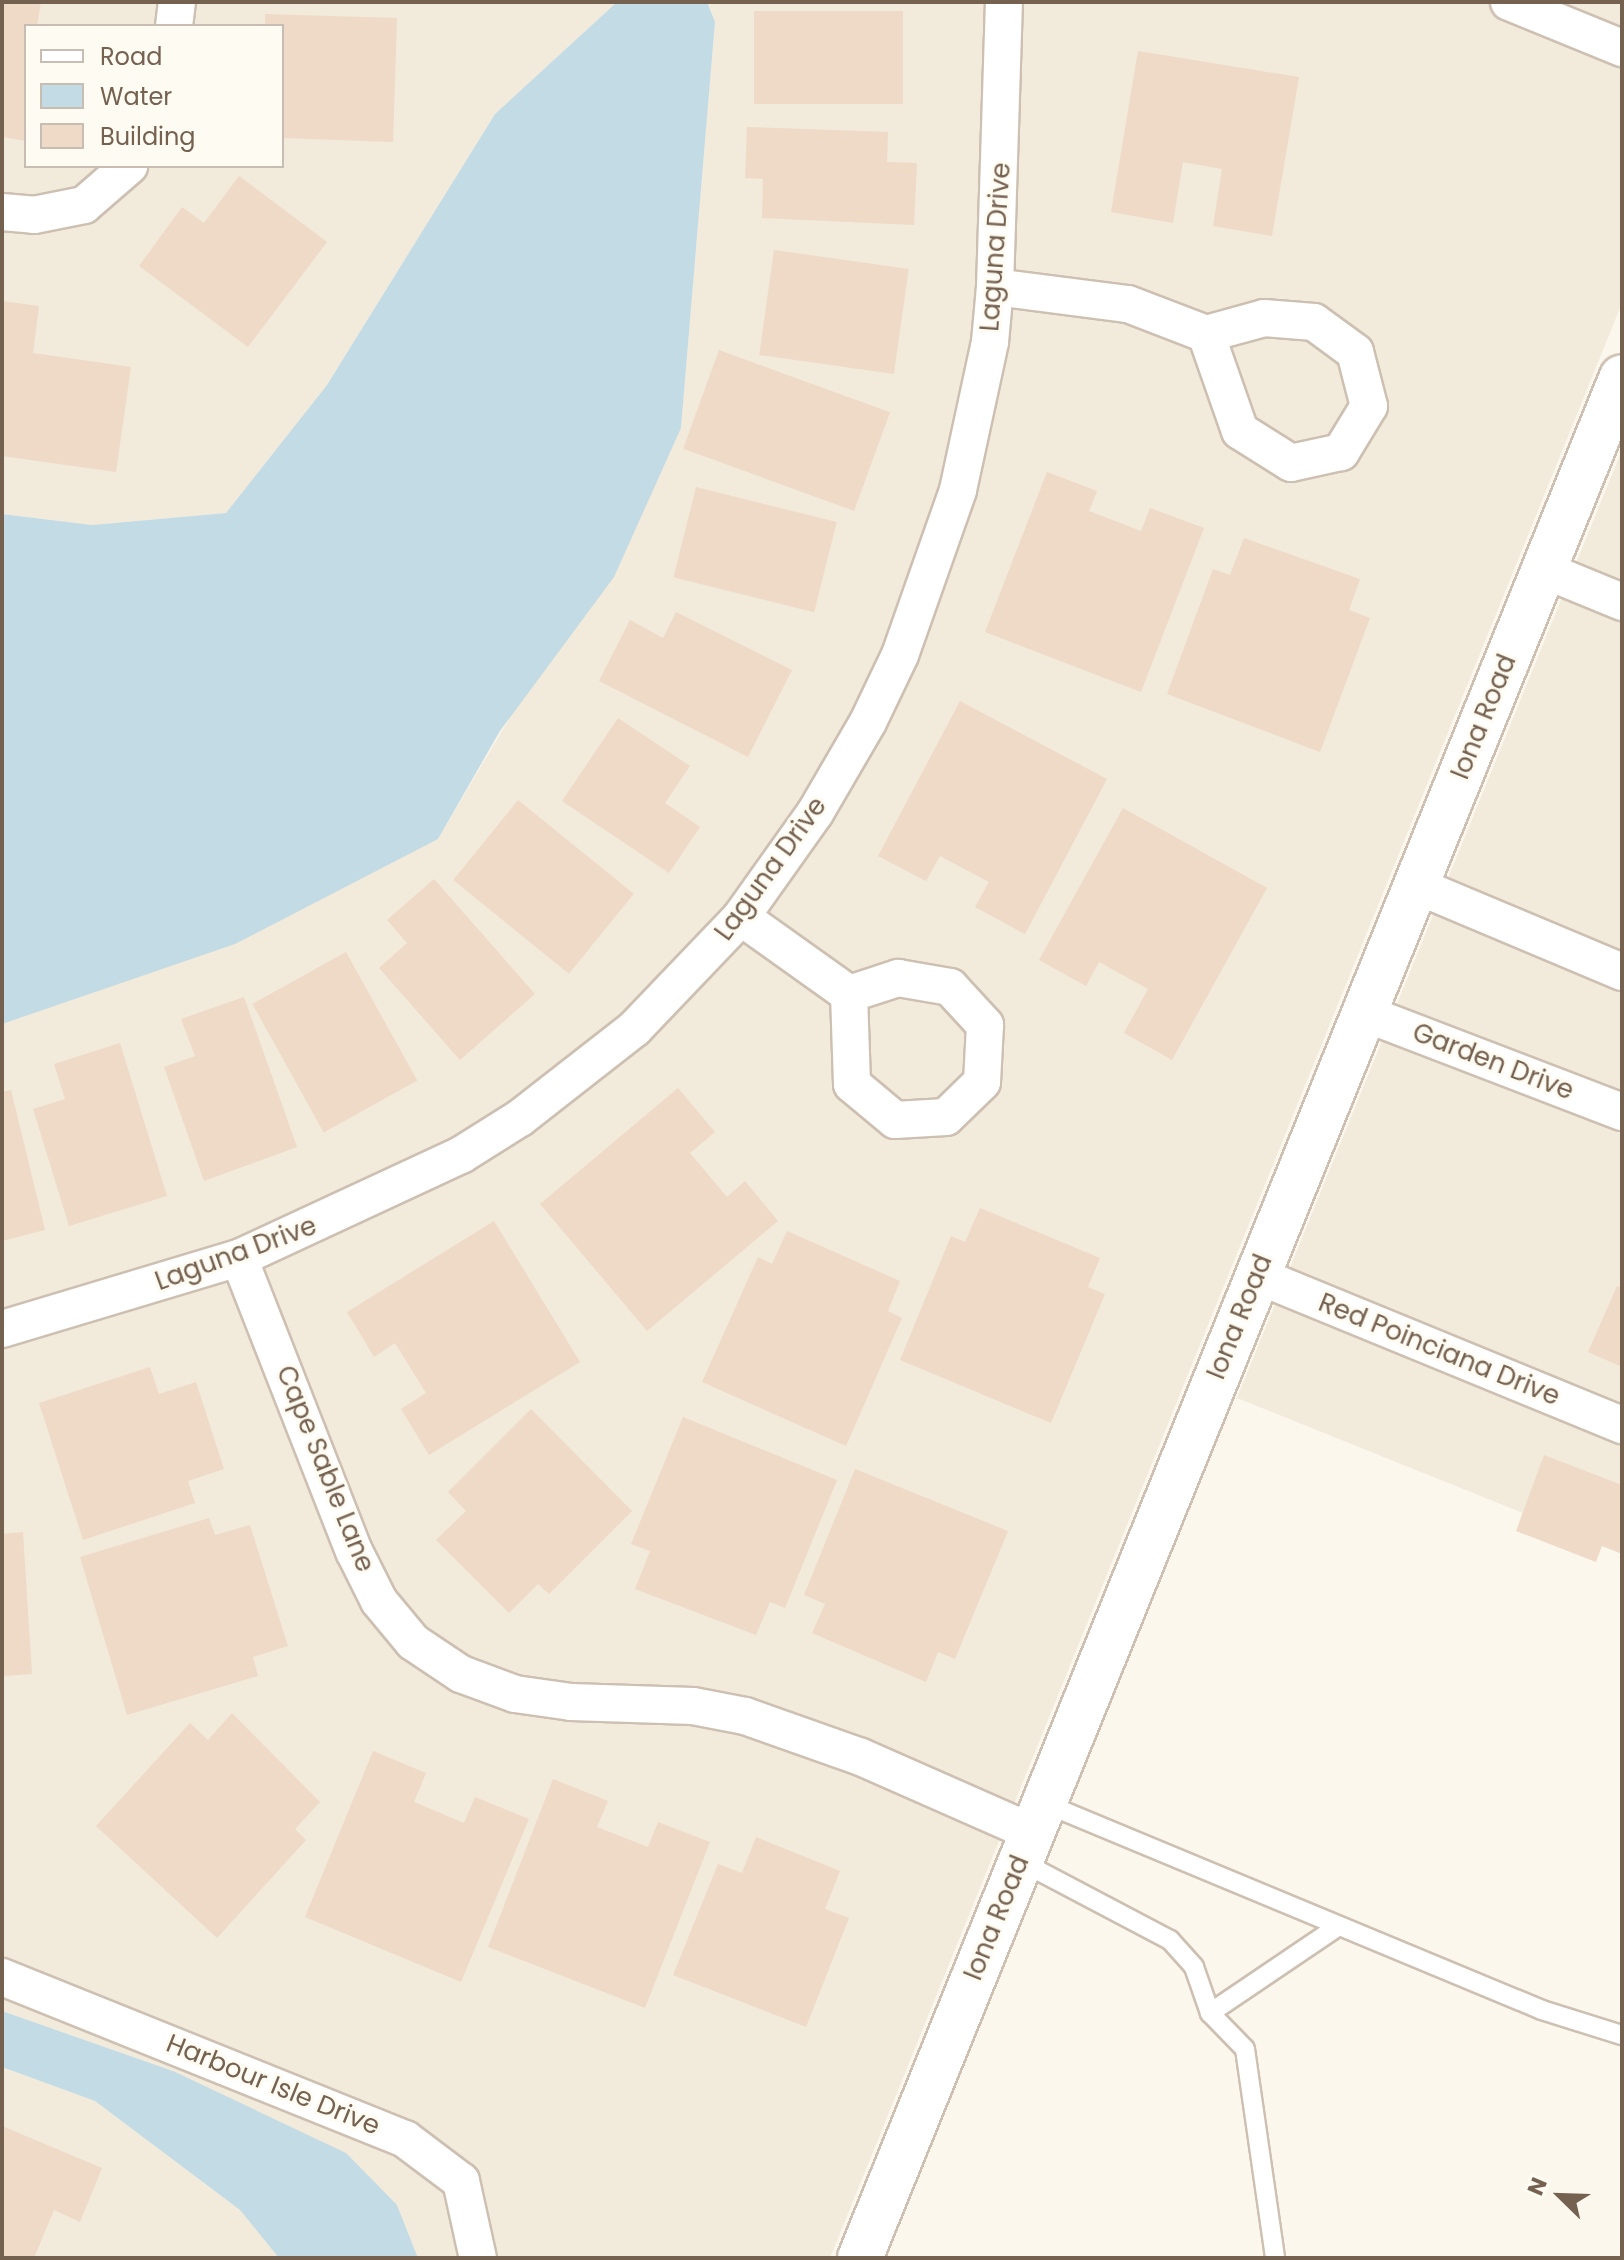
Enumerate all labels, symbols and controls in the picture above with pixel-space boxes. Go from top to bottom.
legend [24,24,284,168]
text: Road [100,40,162,73]
text: Water [100,80,172,113]
text: Building [100,120,196,153]
street label: Laguna Drive [975,161,1017,333]
street label: Iona Road [1445,650,1523,784]
street label: Laguna Drive [709,791,833,947]
street label: Garden Drive [1408,1017,1578,1107]
street label: Laguna Drive [151,1210,321,1298]
street label: Iona Road [1201,1250,1279,1384]
street label: Red Poinciana Drive [1314,1287,1564,1413]
street label: Cape Sable Lane [269,1361,381,1577]
street label: Iona Road [958,1851,1036,1985]
street label: Harbour Isle Drive [162,2028,384,2142]
north arrow [1520,2156,1600,2236]
text: N [1520,2173,1555,2200]

